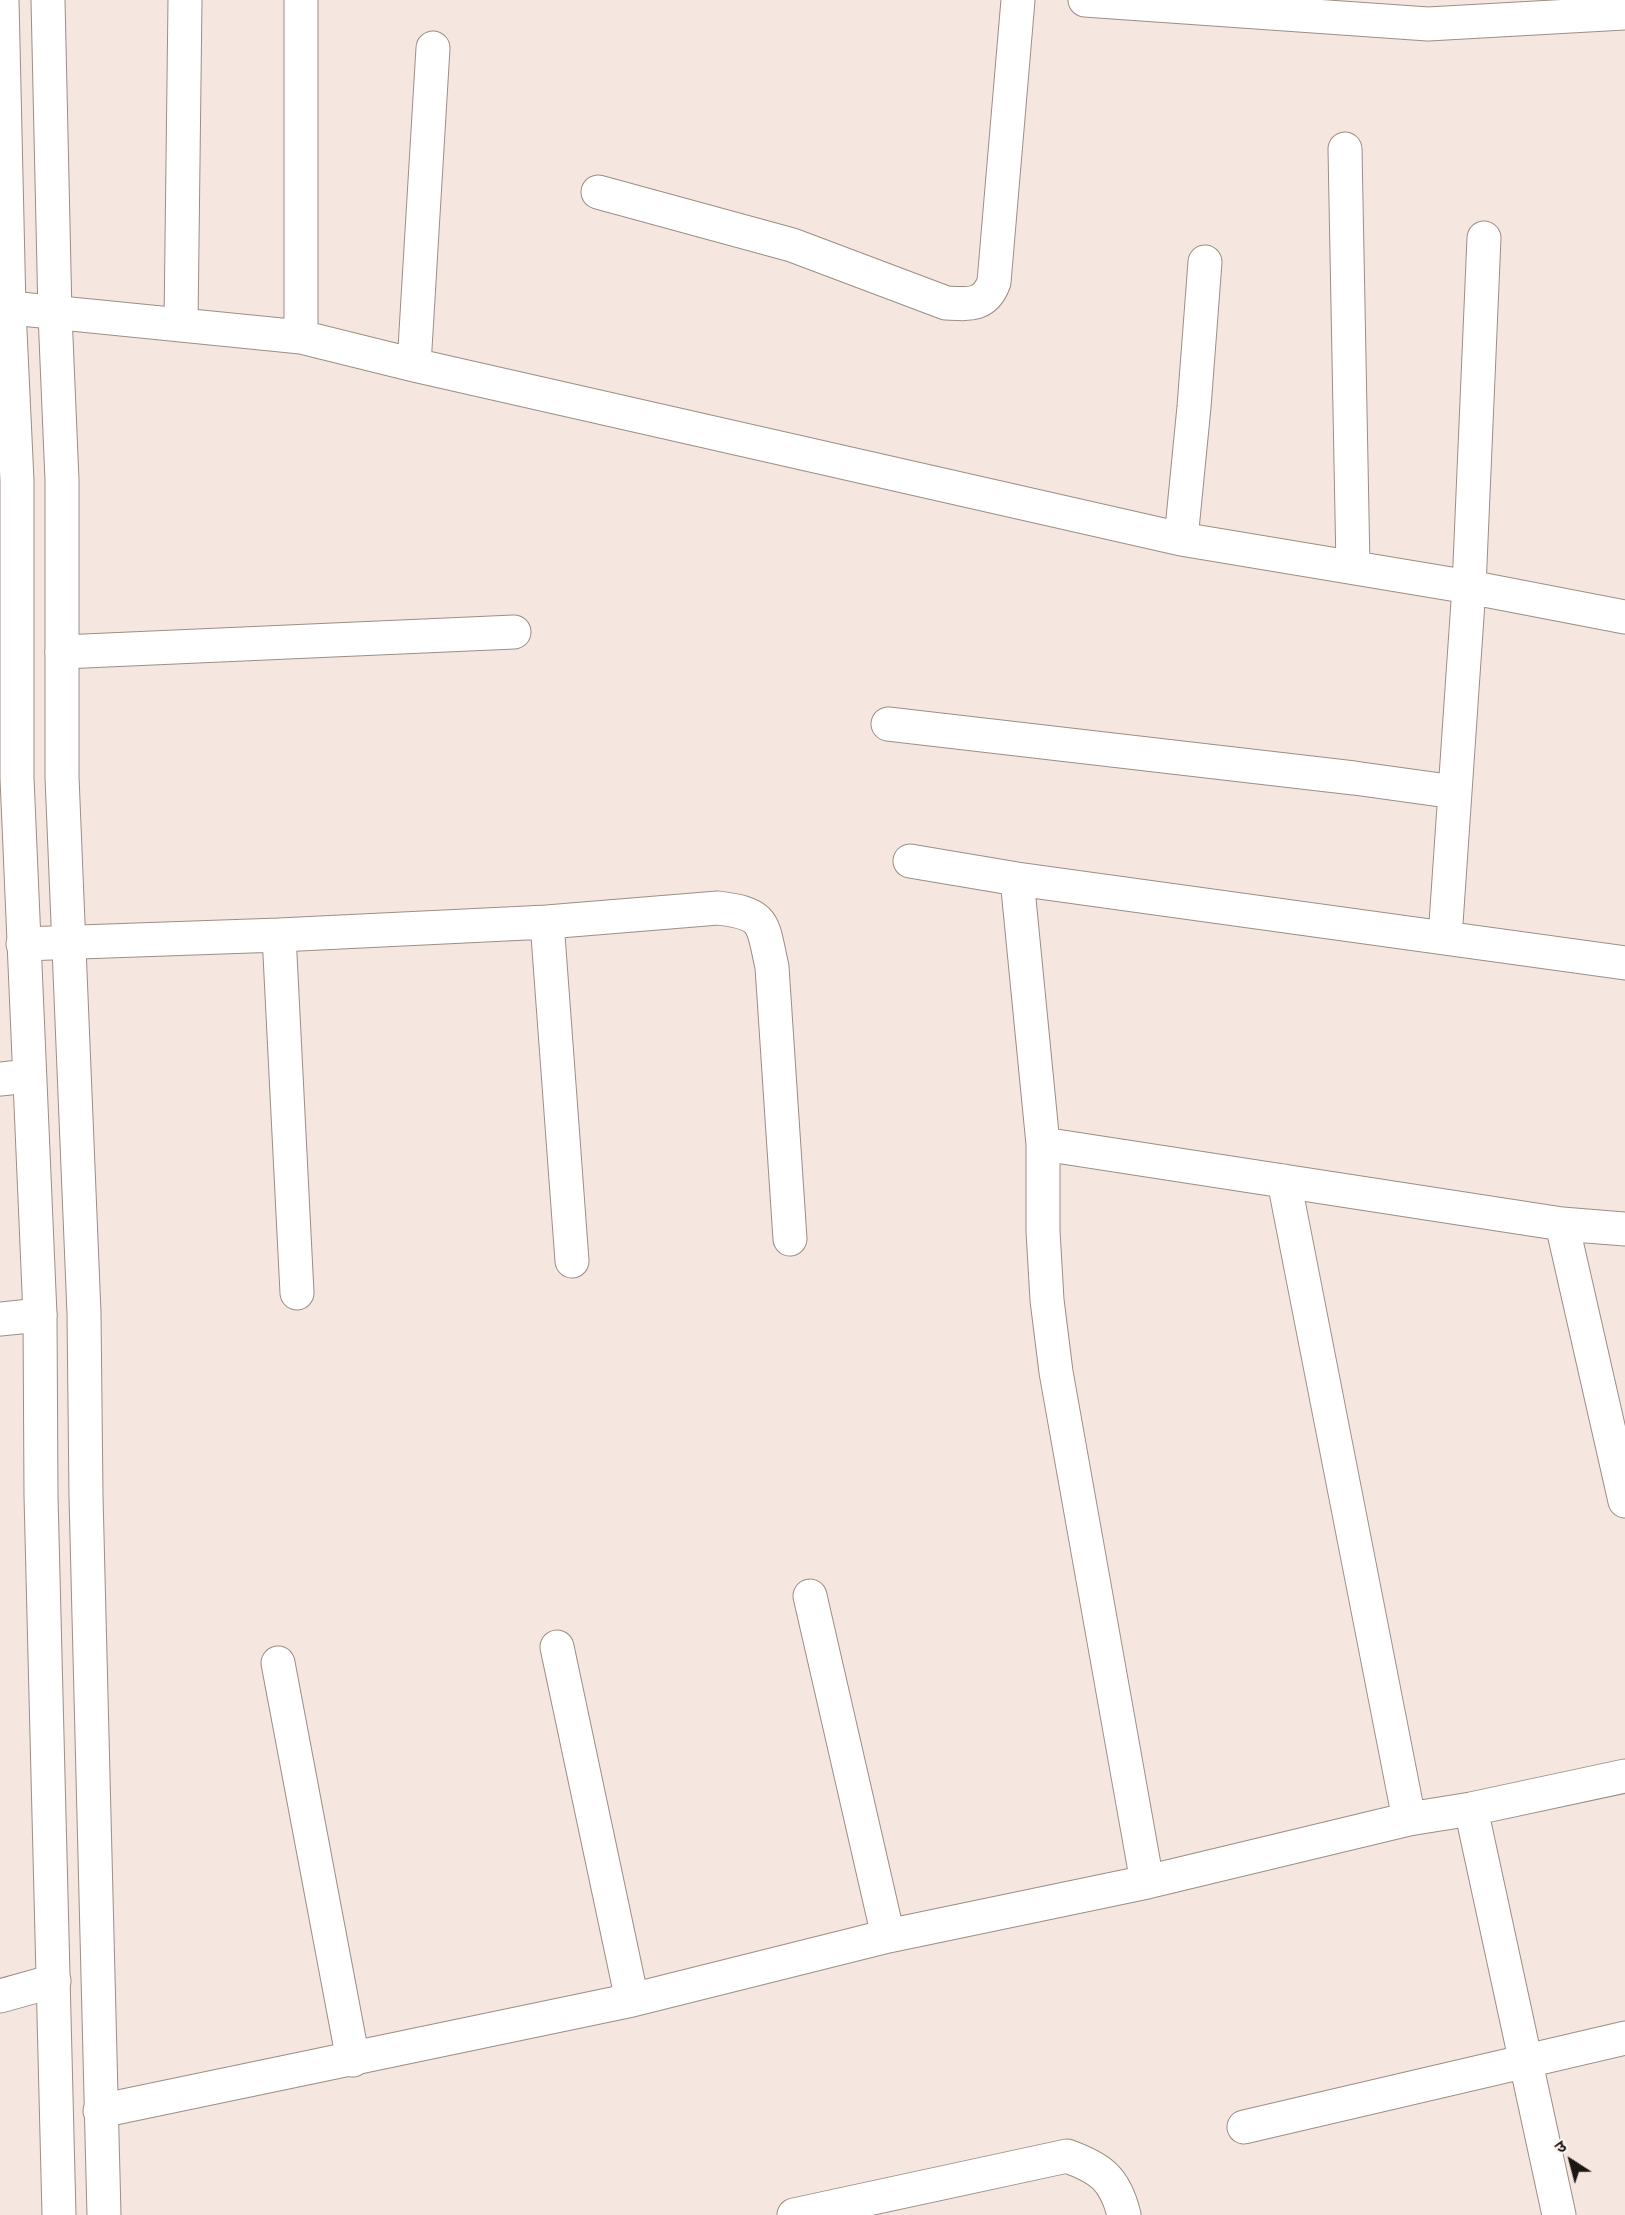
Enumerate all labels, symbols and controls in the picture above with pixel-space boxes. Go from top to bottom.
north arrow [1541,2131,1601,2191]
text: उ [1551,2136,1570,2156]

